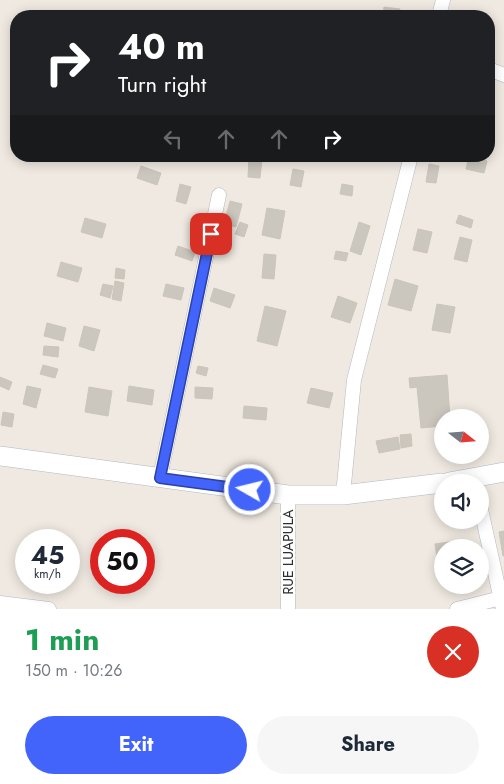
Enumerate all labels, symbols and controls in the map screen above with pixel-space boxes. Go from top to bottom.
text: 40 m [118,22,205,72]
icon: right [35,30,100,95]
text: Turn right [118,68,206,100]
icon: left [159,125,187,153]
icon: ahead [212,125,240,153]
icon: ahead [265,125,293,153]
icon: right [318,125,346,153]
pin [190,213,232,255]
icon: arrive [197,220,225,248]
north arrow [434,409,489,464]
map controls [434,409,489,594]
position arrow [223,463,275,515]
button: sound [434,474,489,529]
street label: RUE LUAPULA [278,509,298,595]
speed limit sign: 50 [90,529,155,594]
text: 45 [31,537,64,573]
button: layers [434,539,489,594]
text: km/h [34,565,61,583]
text: 1 min [25,618,99,661]
button: close [427,626,479,678]
text: 150 m · 10:26 [25,659,122,682]
button: Exit [25,716,247,774]
button: Share [257,716,479,774]

